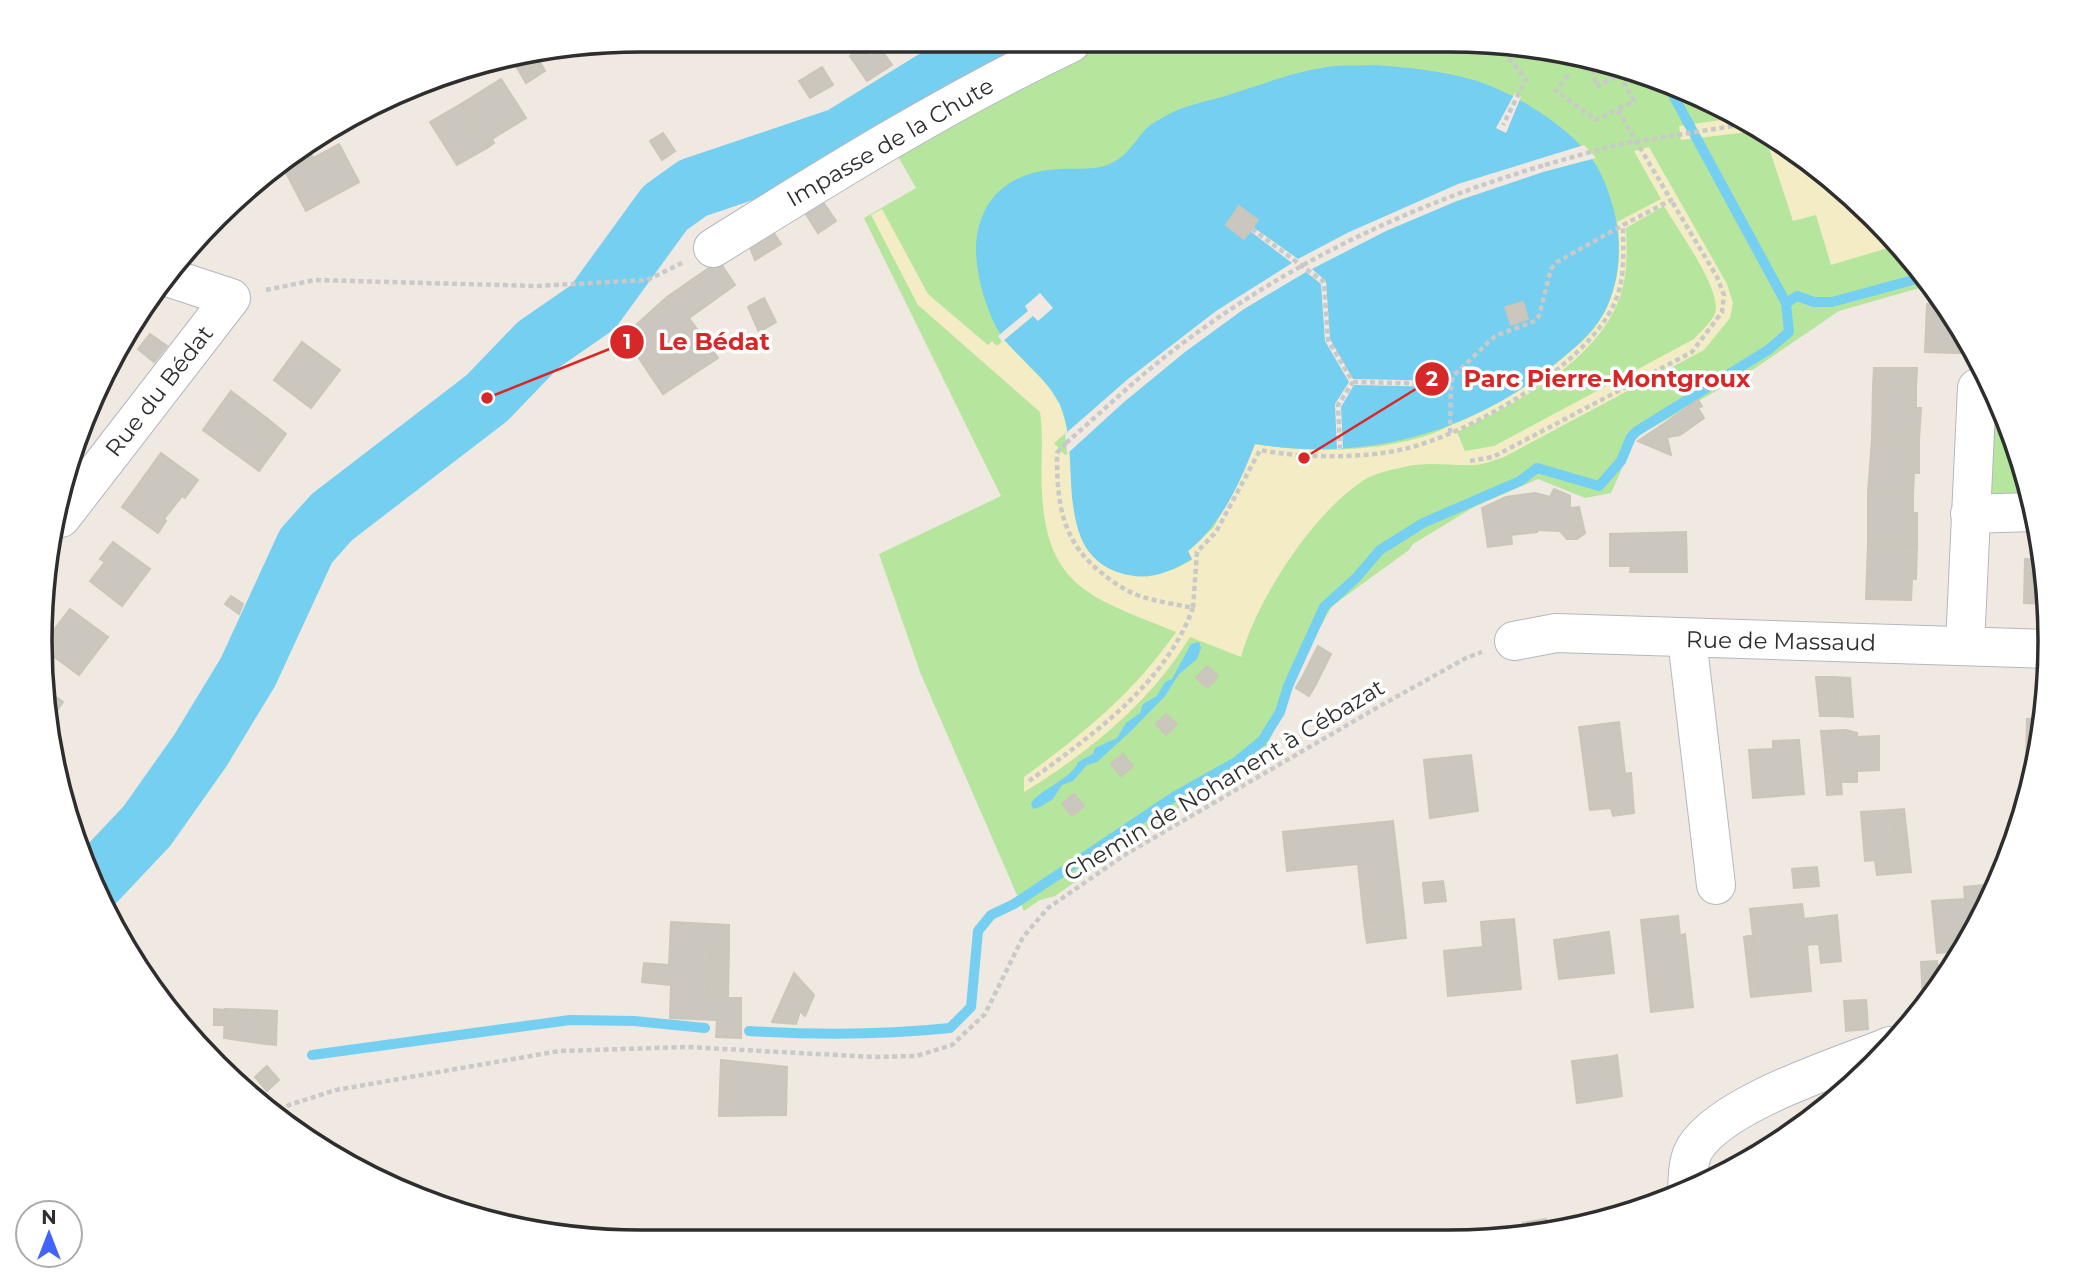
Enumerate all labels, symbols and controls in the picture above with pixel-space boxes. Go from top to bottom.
street label: Impasse de la Chute [782,71,998,213]
callout: Le Bédat [609,319,784,364]
street label: Rue du Bédat [99,320,219,462]
text: Le Bédat [658,327,770,356]
text: 1 [623,329,631,354]
callout: Parc Pierre-Montgroux [1415,356,1765,401]
text: Parc Pierre-Montgroux [1464,364,1751,393]
text: 2 [1426,366,1438,391]
street label: Rue de Massaud [1686,625,1876,657]
street label: Chemin de Nohanent à Cébazat [1059,673,1389,887]
north arrow [14,1199,84,1269]
text: N [41,1206,57,1229]

